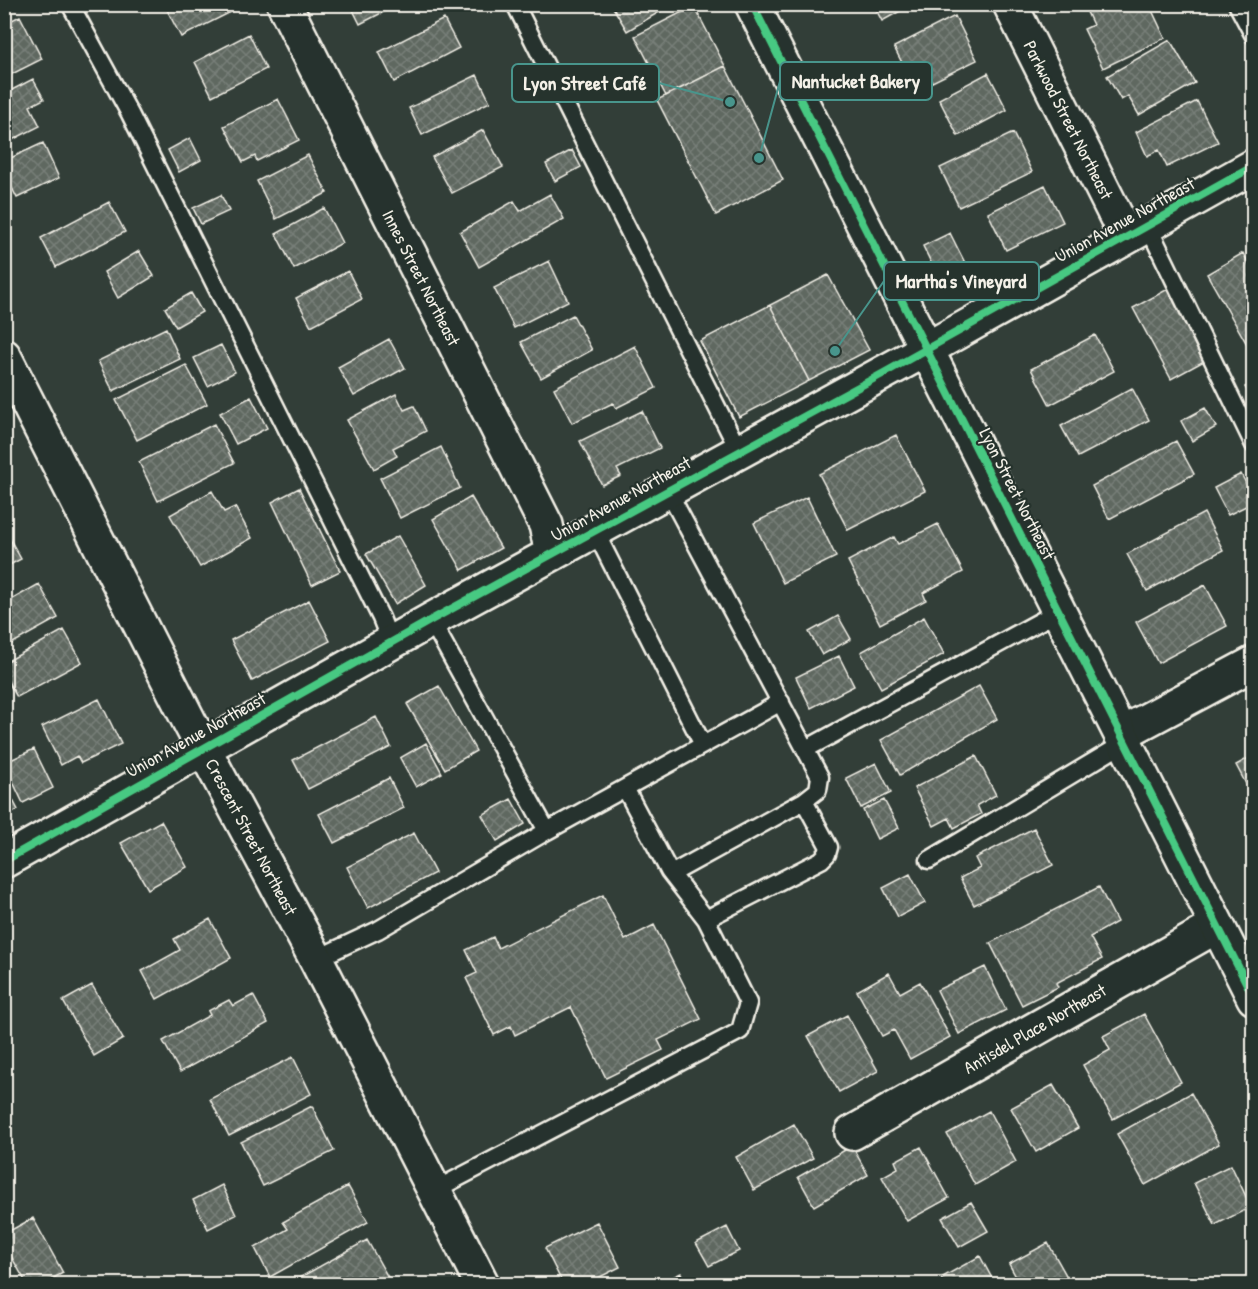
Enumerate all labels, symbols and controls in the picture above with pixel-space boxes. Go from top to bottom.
street label: Parkwood Street Northeast [1018,36,1120,204]
callout: Nantucket Bakery [780,62,932,100]
callout: Lyon Street Café [512,64,659,102]
text: Nantucket Bakery [792,67,921,95]
text: Lyon Street Café [524,69,646,97]
street label: Union Avenue Northeast [1050,170,1200,268]
street label: Innes Street Northeast [376,205,467,351]
callout: Martha's Vineyard [884,262,1039,300]
text: Martha's Vineyard [896,267,1027,295]
street label: Lyon Street Northeast [973,424,1062,565]
street label: Union Avenue Northeast [546,449,696,547]
street label: Union Avenue Northeast [121,685,271,783]
street label: Crescent Street Northeast [199,754,304,920]
street label: Antisdel Place Northeast [959,977,1111,1080]

